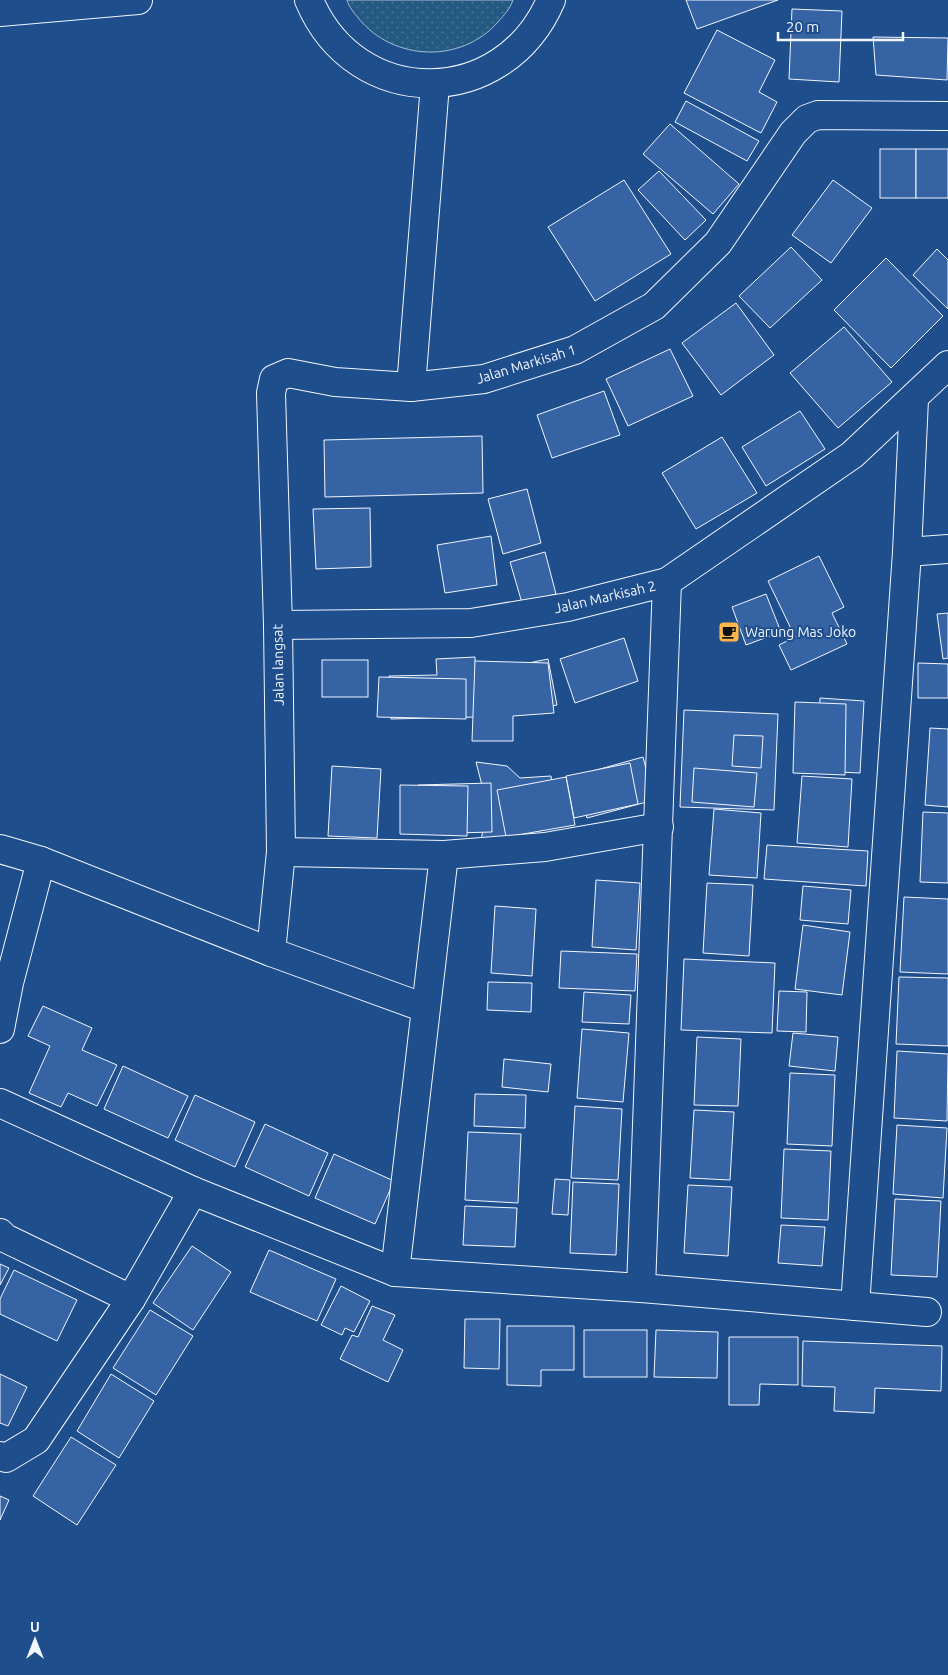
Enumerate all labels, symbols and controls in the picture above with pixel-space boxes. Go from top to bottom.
scale bar [778,10,903,42]
text: 20 m [786,18,819,35]
street label: Jalan Markisah 1 [474,341,578,387]
street label: Jalan Markisah 2 [553,578,657,616]
cafe icon: Warung Mas Joko [717,620,741,644]
street label: Jalan langsat [269,623,287,706]
place label: Warung Mas Joko [745,624,856,640]
north arrow [10,1615,60,1665]
text: U [30,1619,40,1635]

